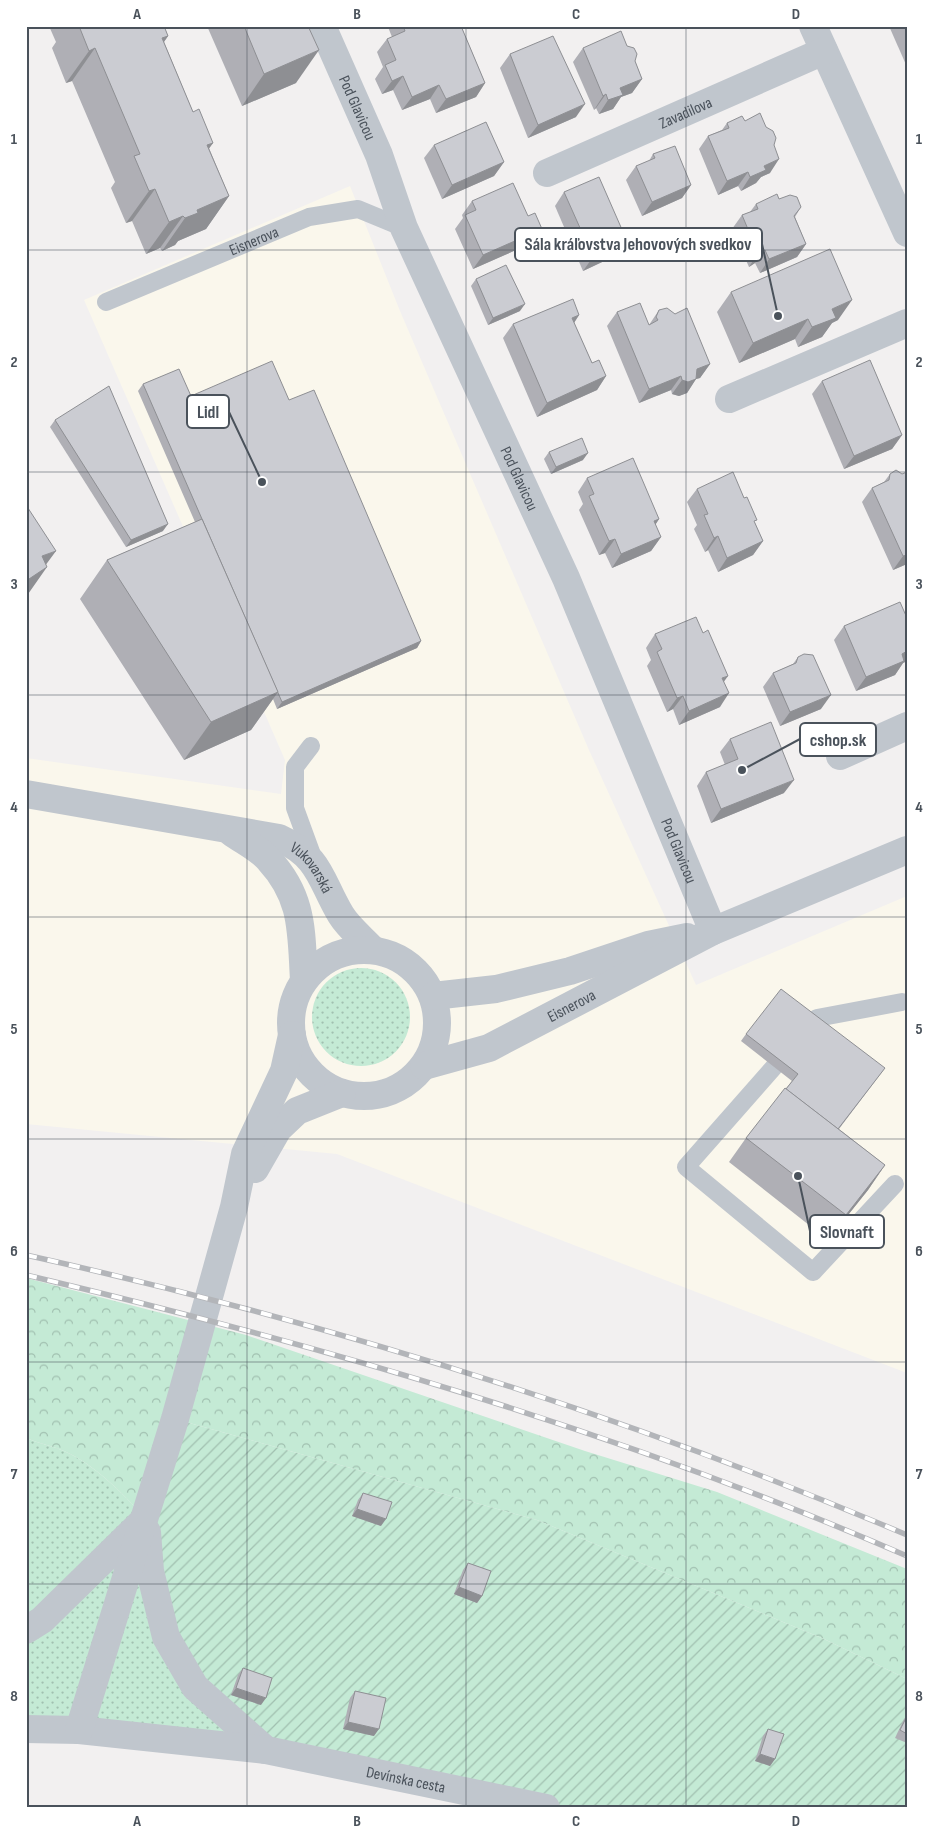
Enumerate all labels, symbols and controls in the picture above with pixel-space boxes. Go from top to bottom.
text: A [132,5,141,24]
text: B [353,5,361,24]
text: C [572,5,580,24]
text: D [792,5,800,24]
street label: Pod Glavicou [334,73,379,143]
street label: Zavadilova [656,94,715,133]
text: 1 [11,130,18,149]
text: 1 [916,130,923,149]
street label: Eisnerova [227,223,282,260]
callout: Sála kráľovstva Jehovových svedkov [515,228,762,261]
text: Sála kráľovstva Jehovových svedkov [525,234,752,255]
text: 2 [10,353,18,372]
text: 2 [915,353,923,372]
callout: Lidl [187,395,229,428]
text: Lidl [197,402,219,423]
street label: Pod Glavicou [495,444,542,514]
text: 3 [10,575,18,594]
text: 3 [915,575,923,594]
callout: cshop.sk [800,723,876,756]
text: cshop.sk [810,730,867,751]
text: 4 [10,798,18,817]
text: 4 [915,798,923,817]
street label: Pod Glavicou [656,816,700,886]
street label: Vukovarská [286,838,336,897]
street label: Eisnerova [544,986,599,1027]
text: 5 [10,1020,18,1039]
text: 5 [915,1020,923,1039]
callout: Slovnaft [810,1215,884,1248]
text: Slovnaft [820,1222,874,1243]
text: 6 [10,1242,18,1261]
text: 6 [915,1242,923,1261]
text: 7 [11,1465,18,1484]
text: 7 [916,1465,923,1484]
text: 8 [10,1687,18,1706]
text: 8 [915,1687,923,1706]
street label: Devínska cesta [364,1763,447,1798]
text: A [132,1812,141,1831]
text: B [353,1812,361,1831]
text: C [572,1812,580,1831]
text: D [792,1812,800,1831]

